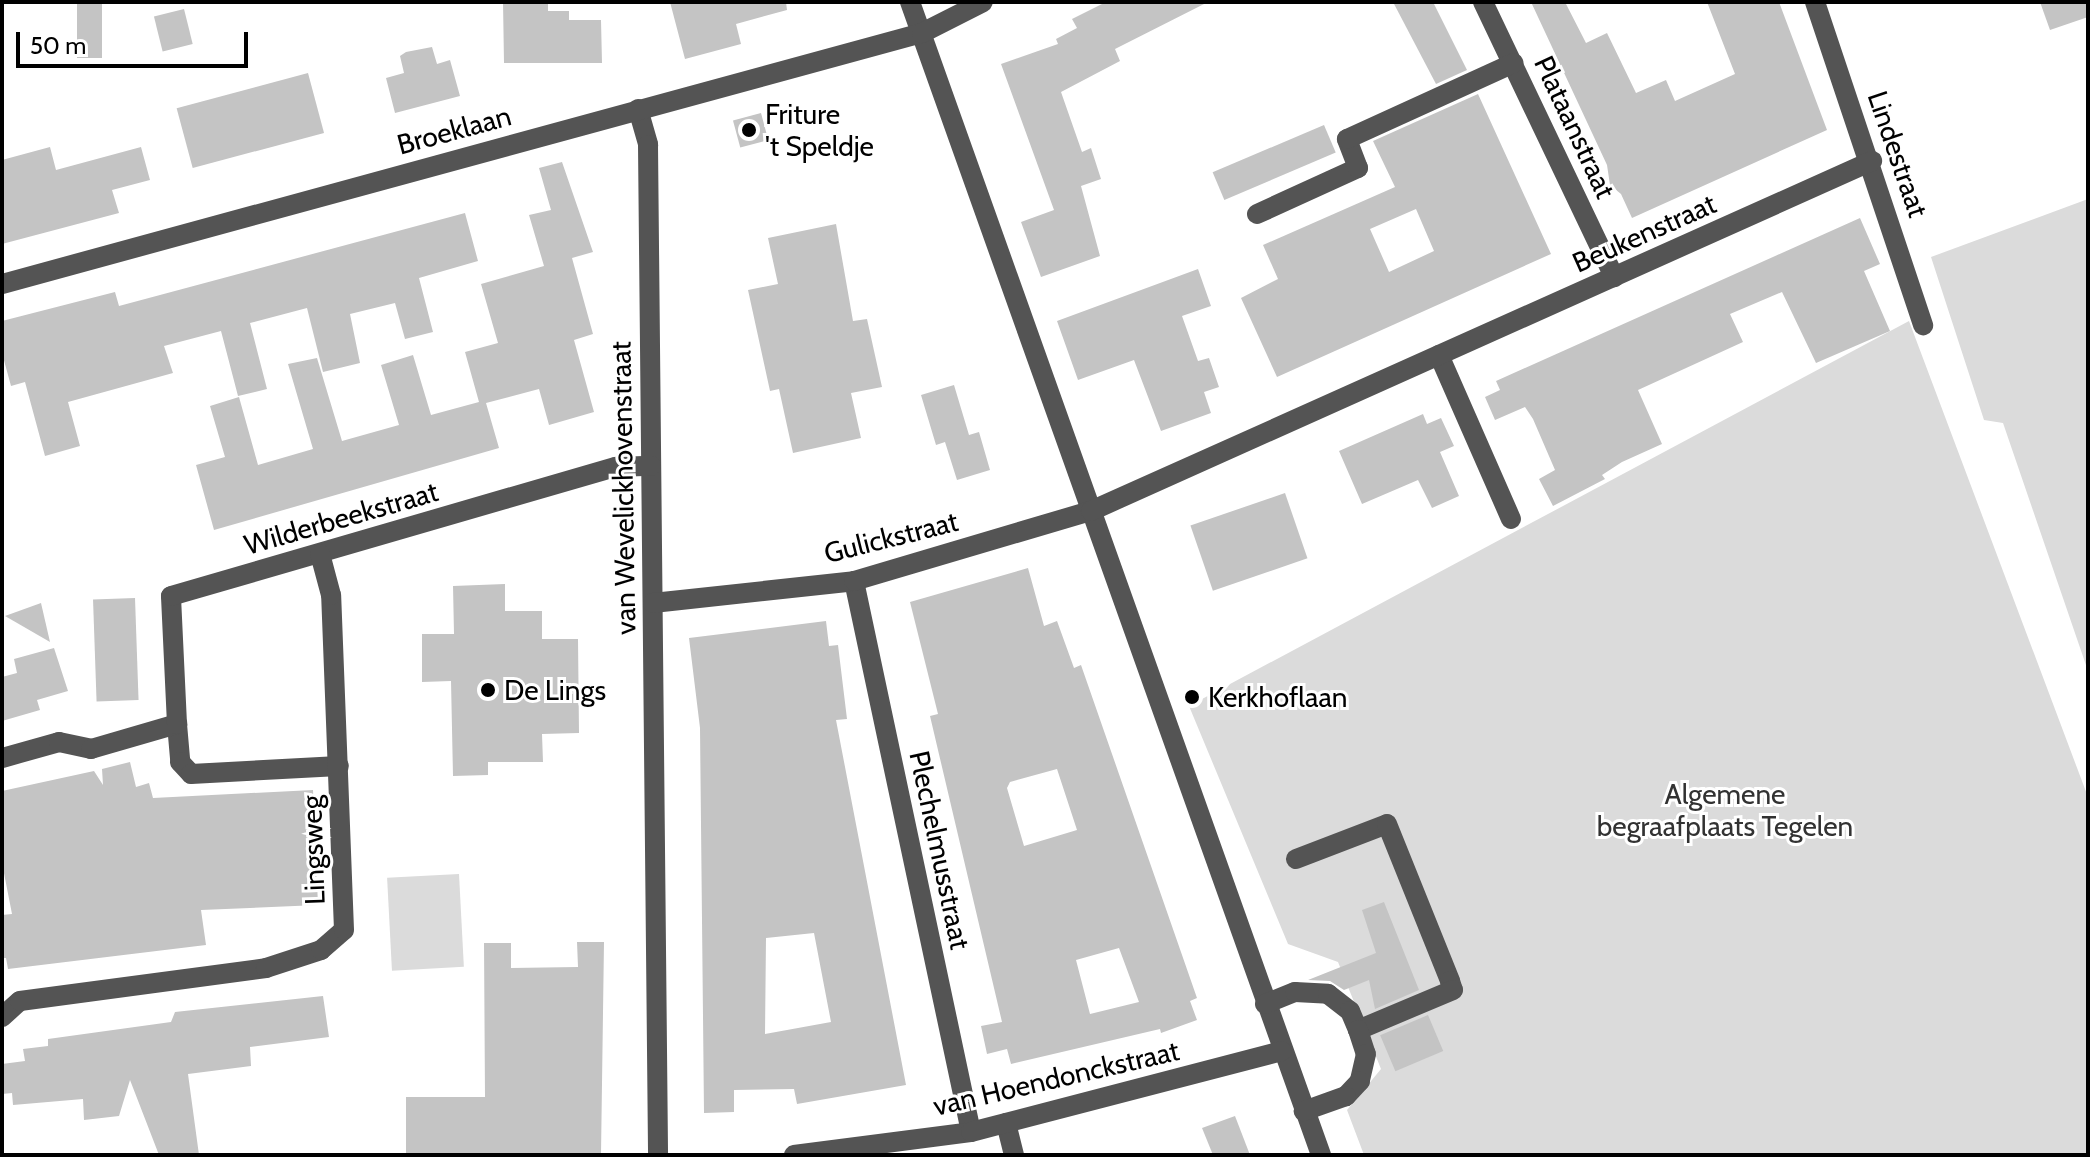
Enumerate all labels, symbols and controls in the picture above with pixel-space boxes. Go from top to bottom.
scale bar [20,16,252,66]
text: 50 m [30,31,86,60]
street label: Plataanstraat [1527,50,1623,204]
street label: Lindestraat [1861,87,1935,221]
place label: Friture 't Speldje [765,97,874,163]
street label: Broeklaan [393,99,515,161]
marker: Friture 't Speldje [740,121,758,139]
street label: Beukenstraat [1567,186,1721,280]
street label: van Wevelickhovenstraat [604,341,642,635]
street label: Wilderbeekstraat [240,474,442,562]
street label: Gulickstraat [821,504,961,570]
place label: De Lings [504,673,606,707]
place label: Kerkhoflaan [1208,680,1347,714]
marker: De Lings [479,681,497,699]
marker: Kerkhoflaan [1183,688,1201,706]
street label: Plechelmusstraat [903,748,977,952]
park label: Algemene begraafplaats Tegelen [1597,777,1853,843]
street label: Lingsweg [294,795,332,905]
street label: van Hoendonckstraat [930,1033,1182,1123]

